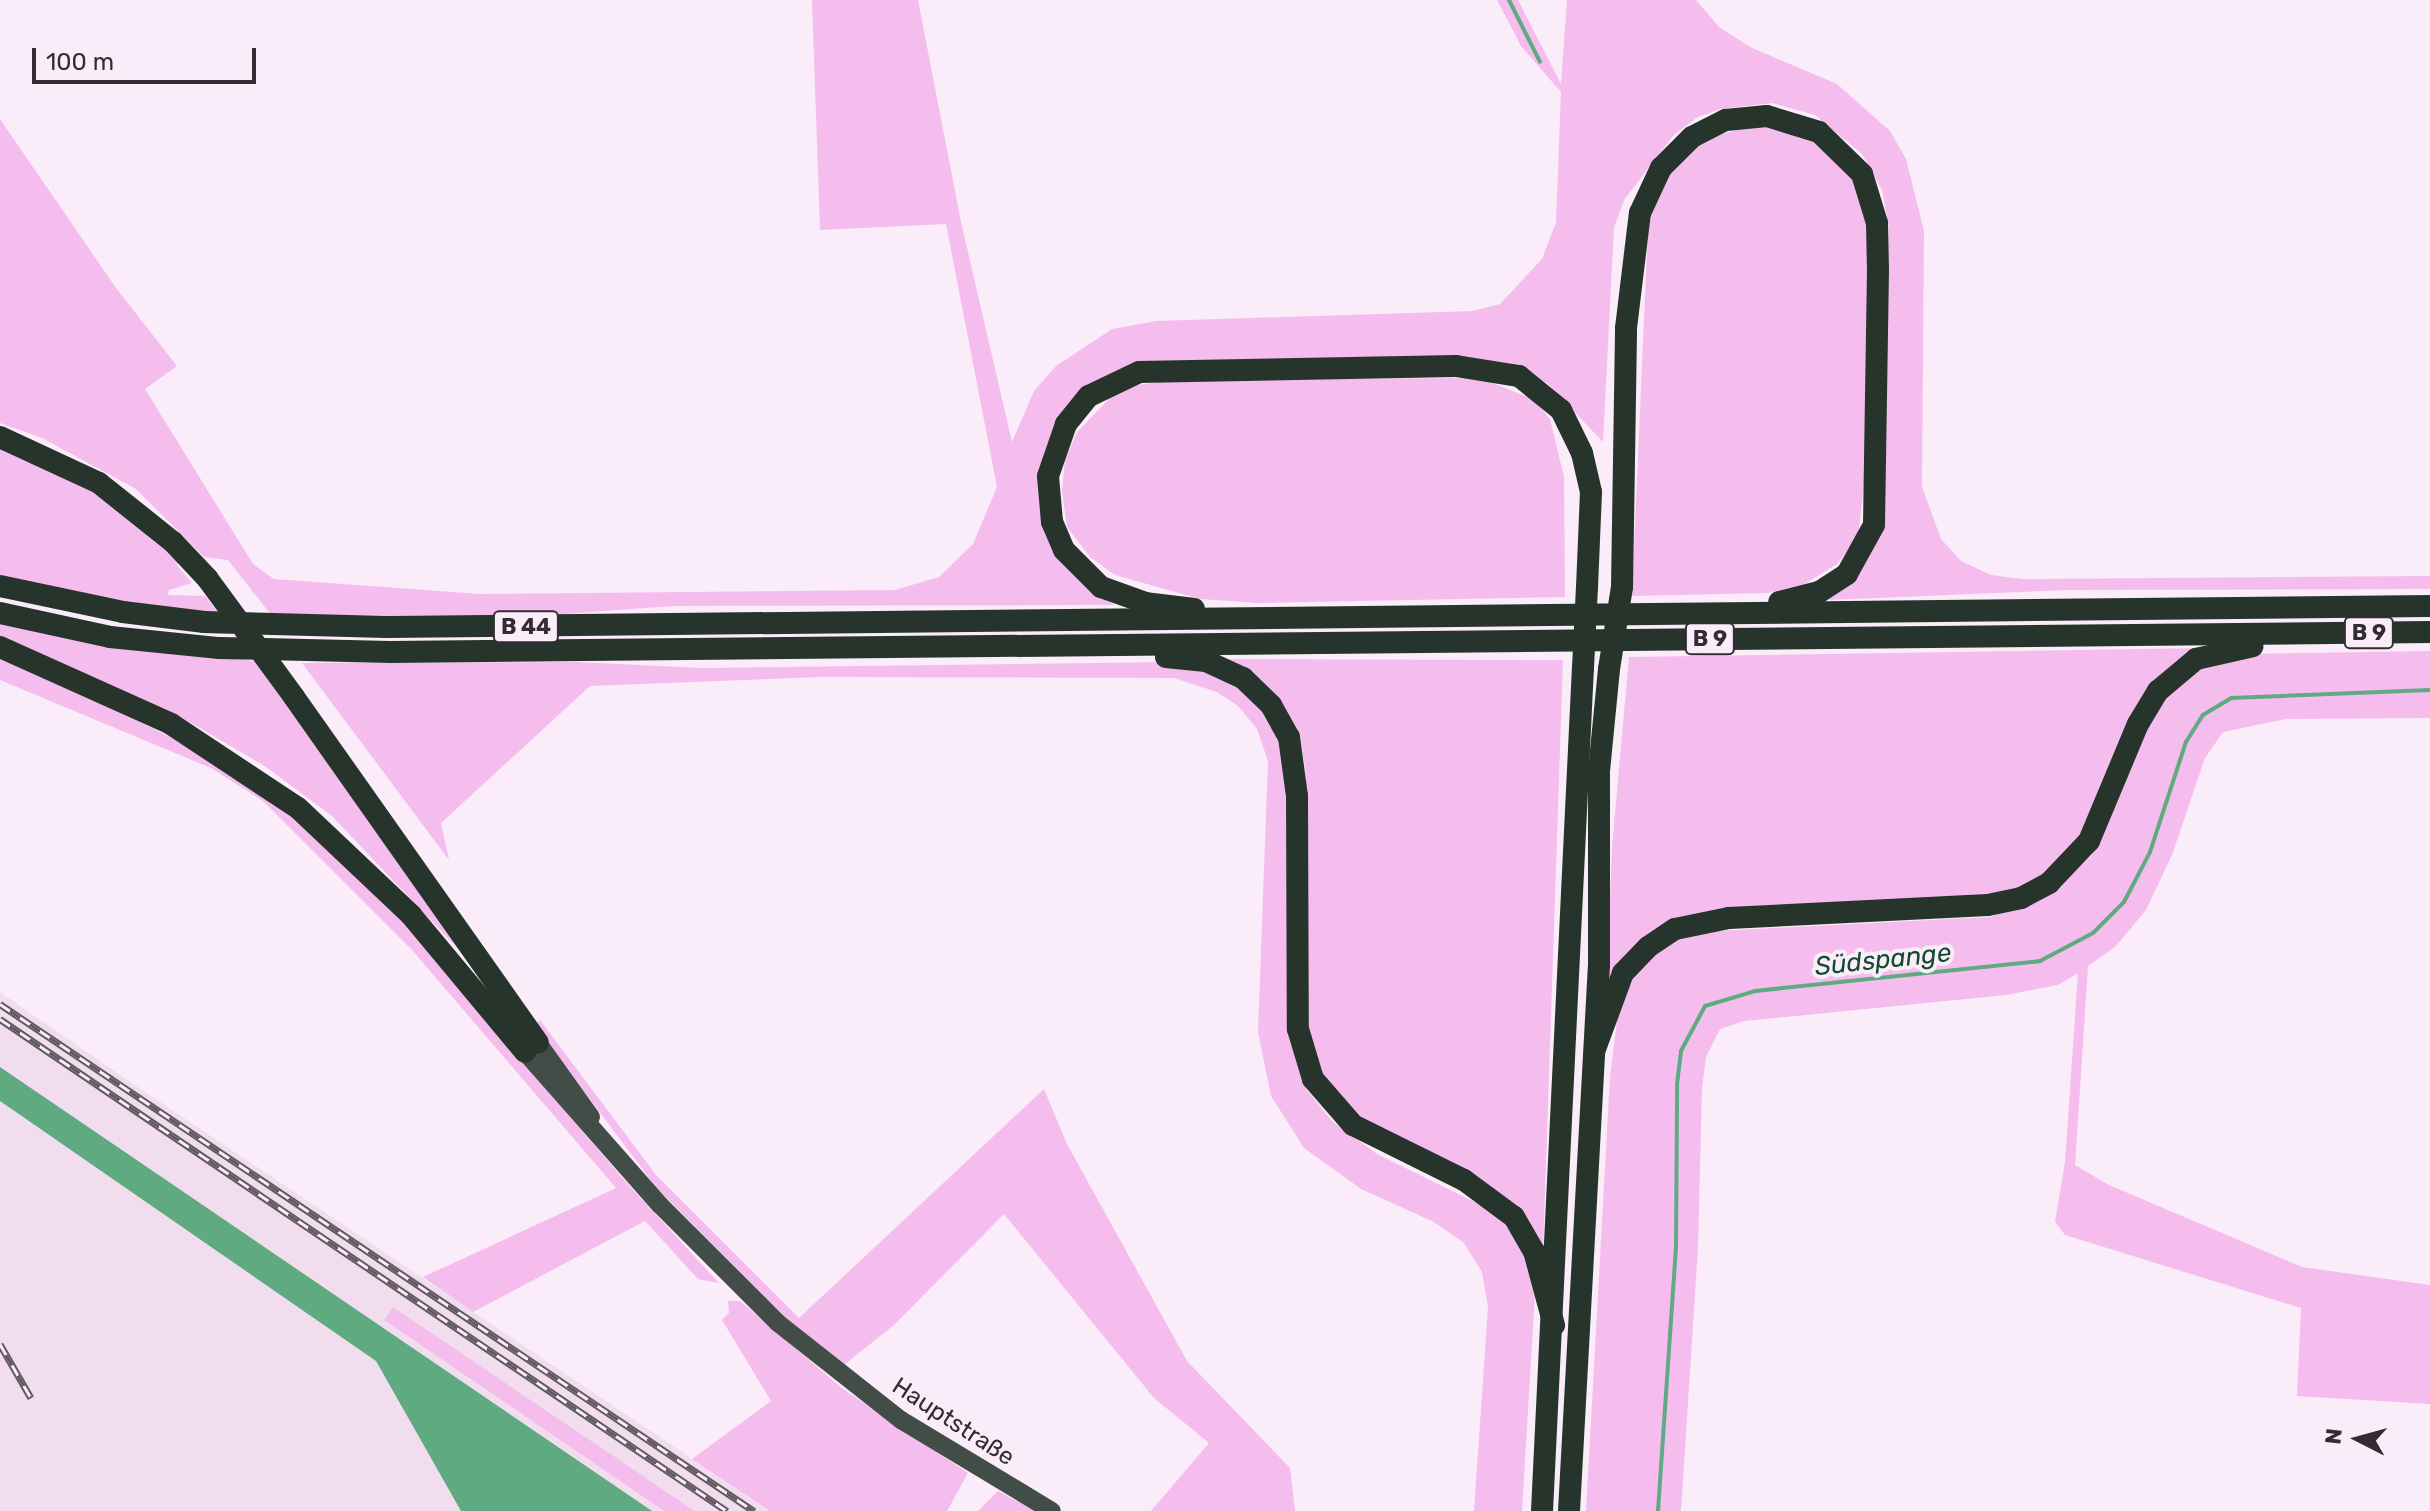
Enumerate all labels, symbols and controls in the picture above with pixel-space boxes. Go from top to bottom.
scale bar [36,32,260,82]
text: 100 m [46,48,114,76]
road number: B 44 [492,609,560,645]
road number: B 9 [2343,615,2395,651]
road number: B 9 [1684,621,1736,657]
water label: Südspange [1813,937,1953,983]
street label: Hauptstraße [887,1372,1019,1472]
north arrow [2318,1399,2398,1479]
text: N [2319,1427,2348,1446]

